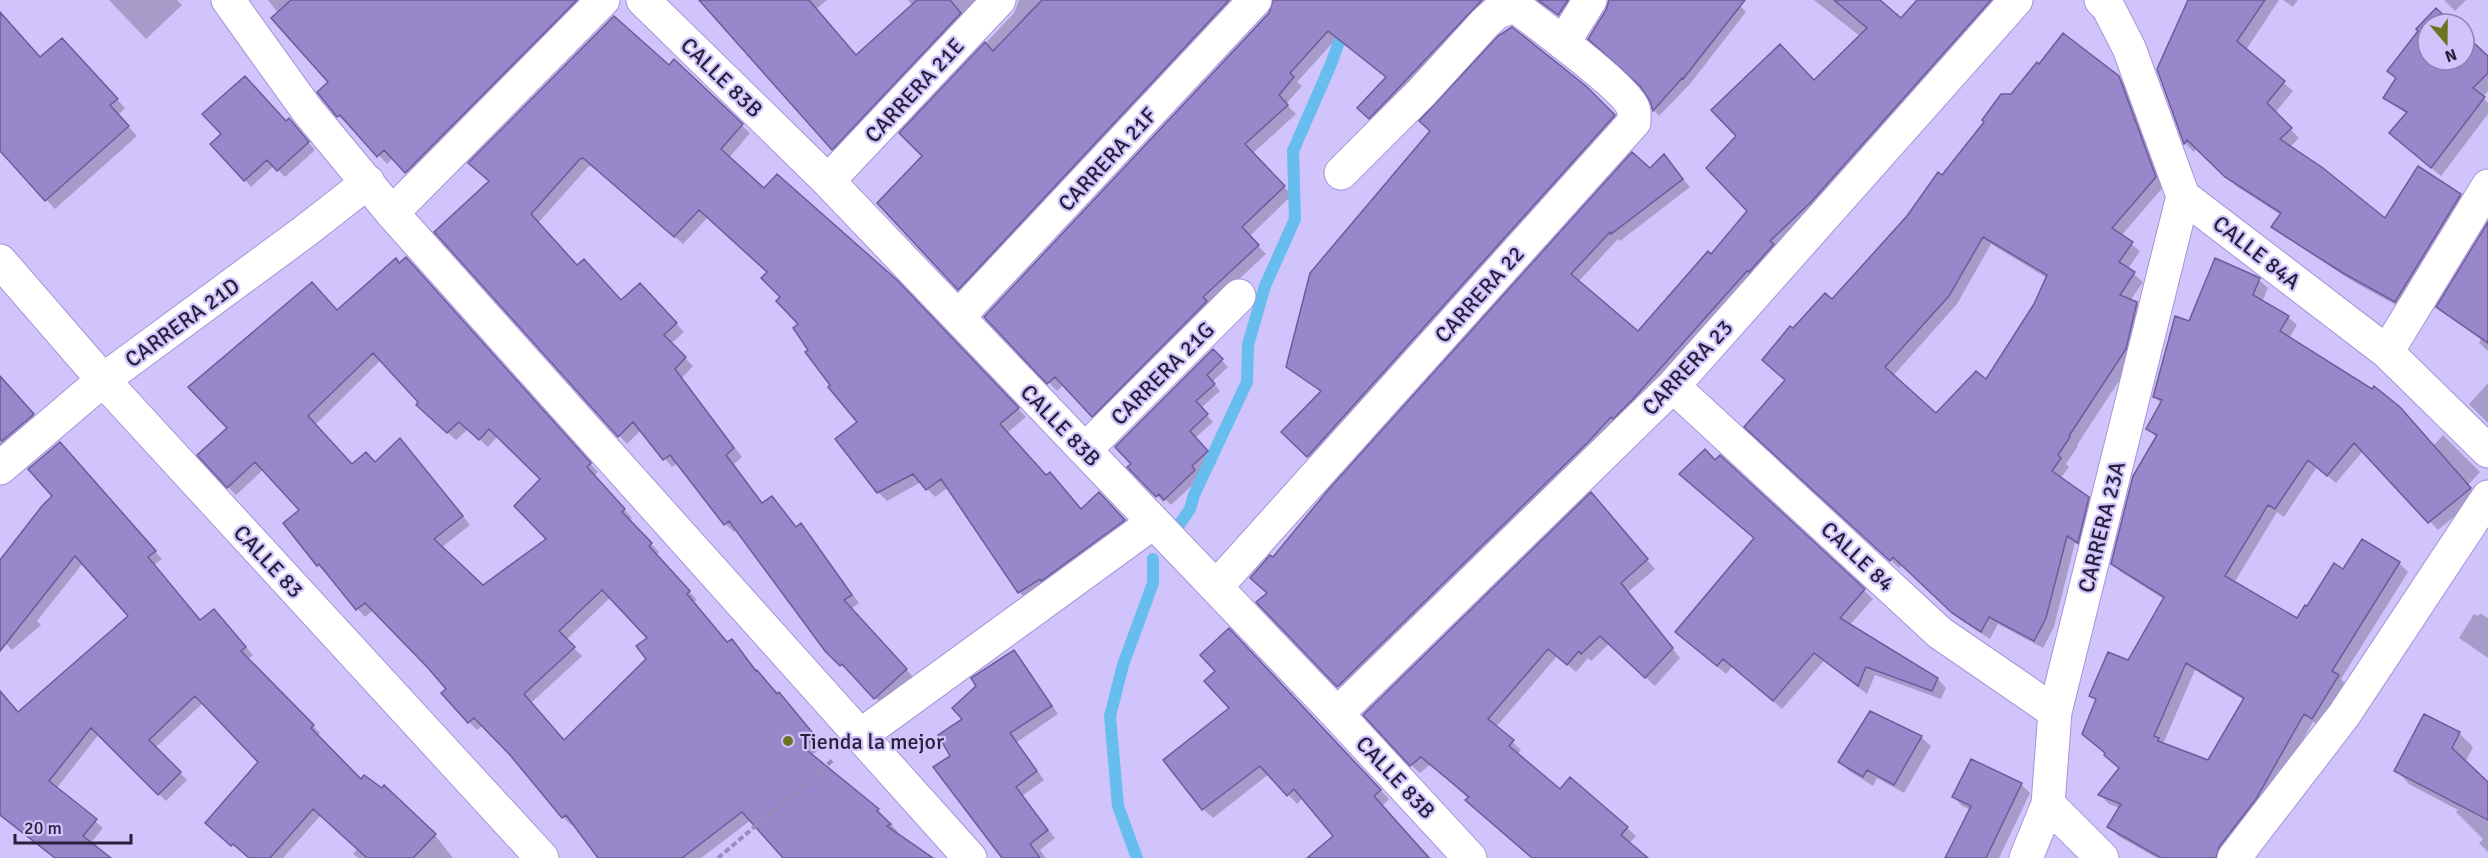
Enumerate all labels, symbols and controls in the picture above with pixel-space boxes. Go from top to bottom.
north arrow [2416,12,2476,72]
street label: CALLE 83B [675,32,768,123]
street label: CARRERA 21E [859,32,970,148]
text: N [2442,44,2459,66]
street label: CARRERA 21F [1052,102,1162,217]
street label: CALLE 84A [2207,210,2306,295]
street label: CARRERA 22 [1429,240,1530,348]
street label: CARRERA 21D [120,272,245,373]
street label: CARRERA 23 [1636,314,1738,421]
street label: CARRERA 21G [1105,316,1220,431]
street label: CALLE 83B [1015,379,1106,472]
street label: CARRERA 23A [2072,458,2131,596]
street label: CALLE 84 [1815,516,1900,597]
street label: CALLE 83 [228,519,309,604]
place label: Tienda la mejor [800,728,944,755]
street label: CALLE 83B [1350,730,1441,824]
marker: Tienda la mejor [781,734,795,748]
scale bar [15,807,130,845]
text: 20 m [24,817,62,839]

